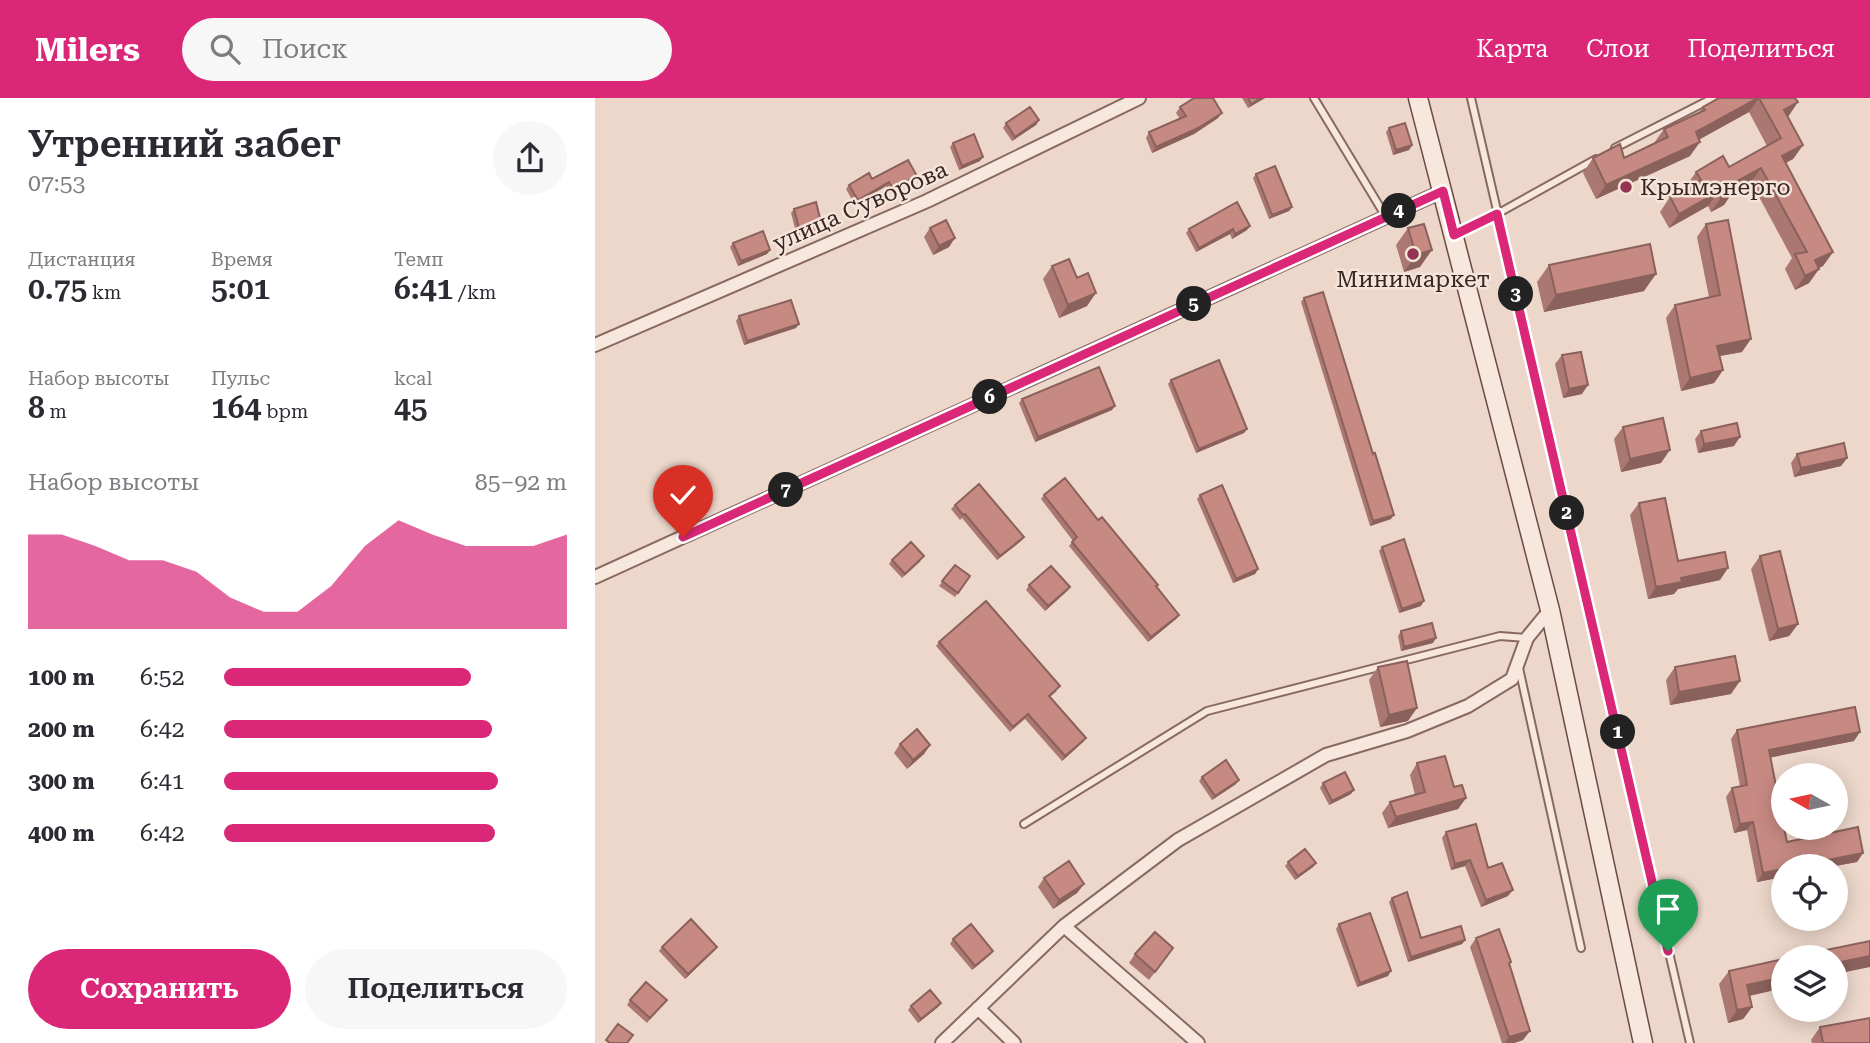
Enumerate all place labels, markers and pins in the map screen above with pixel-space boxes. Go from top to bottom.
place label: Крымэнерго [1640,174,1791,201]
marker: Крымэнерго [1618,179,1634,195]
pin: 4 [1381,194,1417,228]
marker: Минимаркет [1405,246,1421,262]
place label: Минимаркет [1336,266,1490,293]
pin: 3 [1499,276,1534,312]
pin: 5 [1177,286,1211,322]
pin: 6 [973,380,1007,414]
pin [653,465,713,537]
pin: 7 [769,472,803,508]
pin: 2 [1549,496,1585,530]
pin: 1 [1601,714,1635,750]
pin [1638,879,1698,951]

